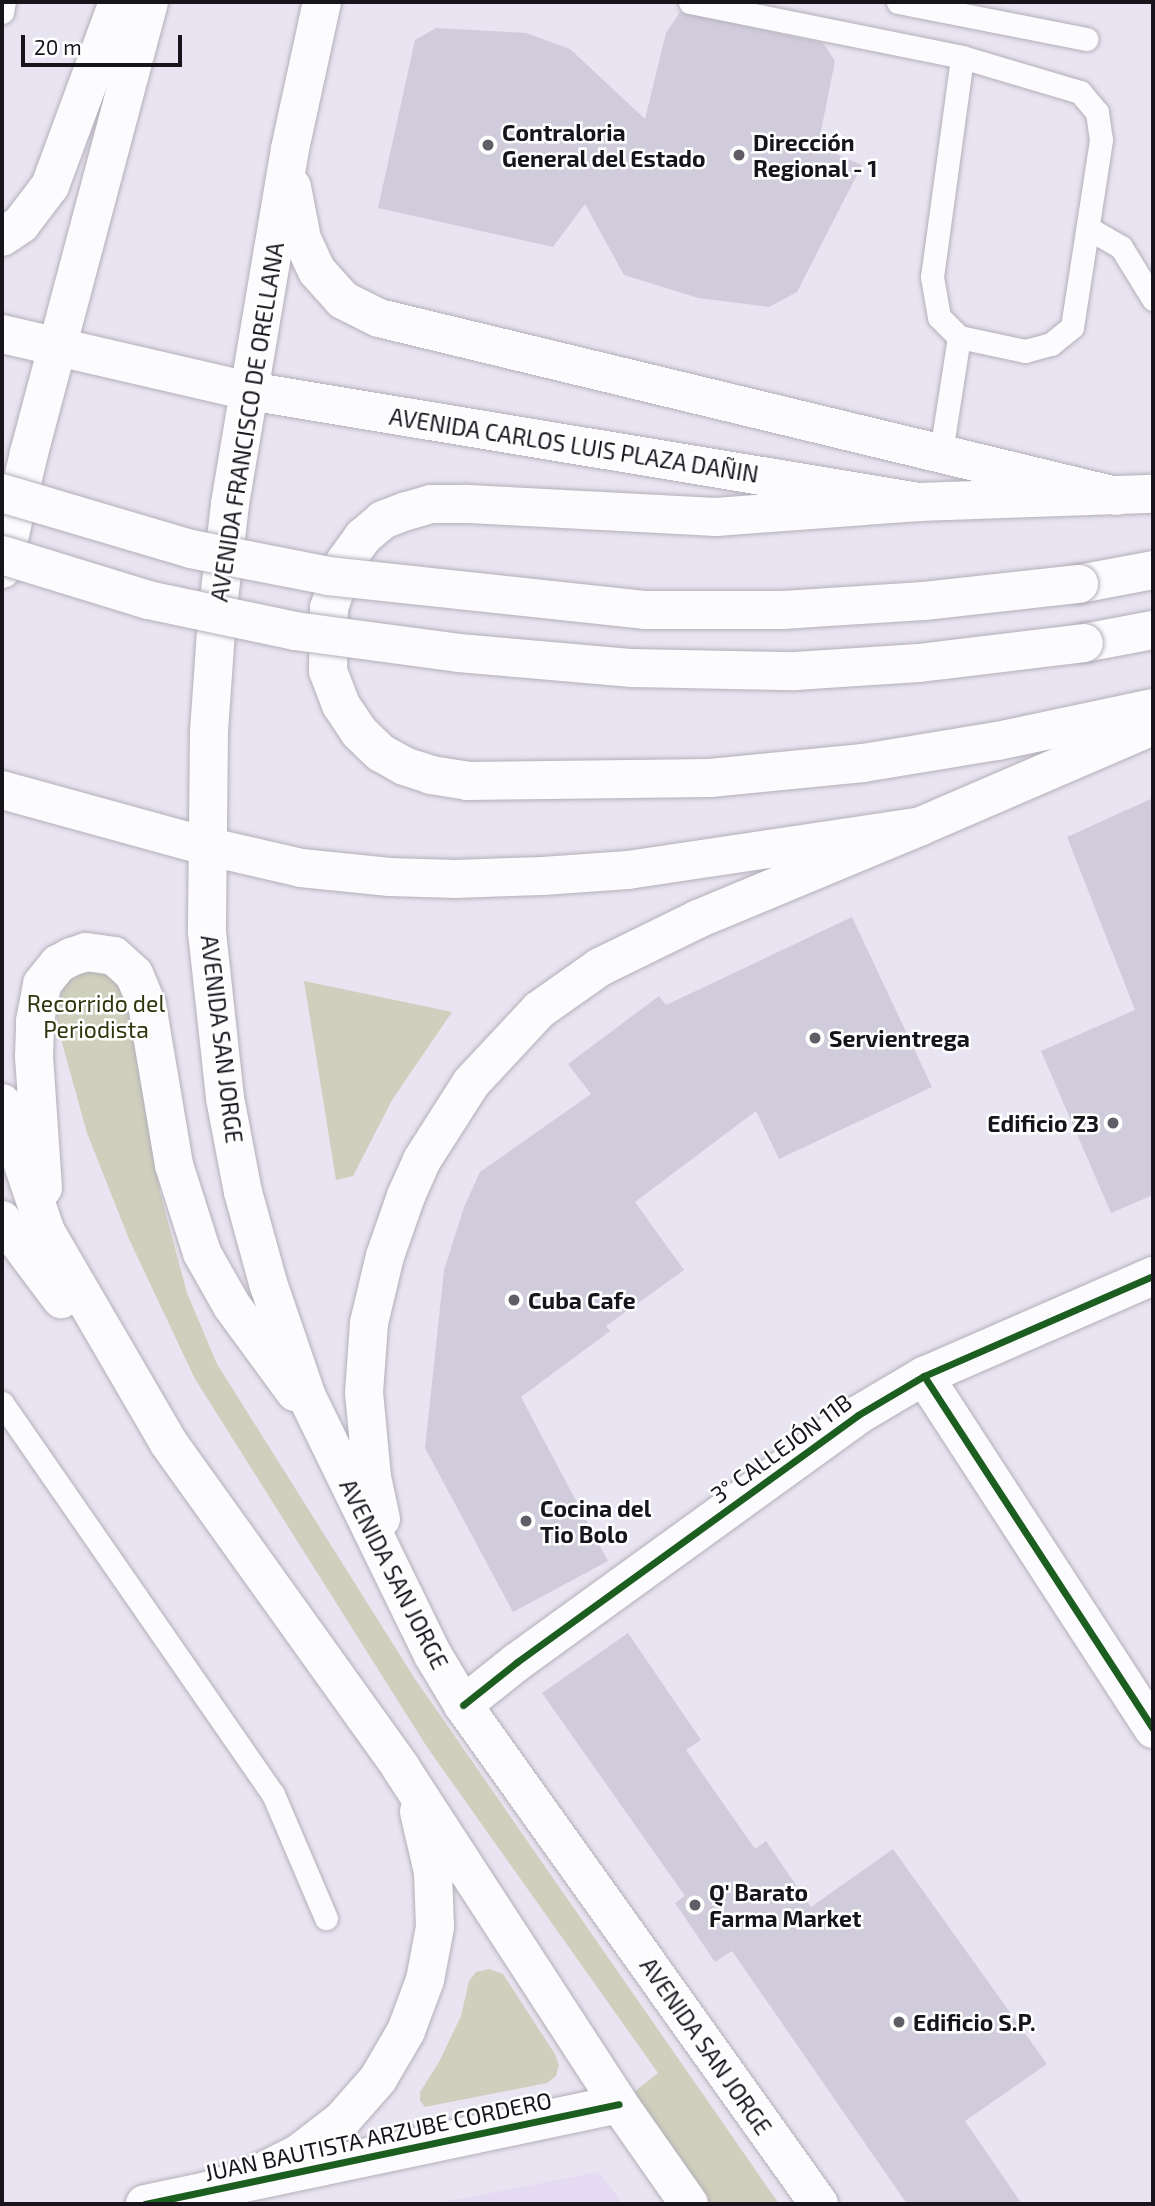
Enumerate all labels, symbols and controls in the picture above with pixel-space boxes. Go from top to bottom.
scale bar [24,21,186,65]
text: 20 m [34,34,82,59]
place label: Contraloria General del Estado [502,118,707,172]
place label: Dirección Regional - 1 [753,128,878,182]
marker: Contraloria General del Estado [480,137,496,153]
marker: Dirección Regional - 1 [731,147,747,163]
street label: AVENIDA FRANCISCO DE ORELLANA [205,240,289,604]
street label: AVENIDA CARLOS LUIS PLAZA DAÑIN [387,402,761,488]
street label: AVENIDA SAN JORGE [195,933,249,1145]
park label: Recorrido del Periodista [27,989,165,1043]
place label: Servientrega [829,1024,970,1052]
marker: Servientrega [807,1030,823,1046]
place label: Edificio Z3 [987,1109,1099,1137]
marker: Edificio Z3 [1105,1115,1121,1131]
place label: Cuba Cafe [528,1286,636,1314]
marker: Cuba Cafe [506,1292,522,1308]
street label: 3° CALLEJÓN 11B [705,1388,857,1508]
street label: AVENIDA SAN JORGE [334,1474,454,1674]
place label: Cocina del Tio Bolo [540,1494,651,1548]
marker: Cocina del Tio Bolo [518,1513,534,1529]
place label: Q' Barato Farma Market [709,1878,861,1932]
marker: Q' Barato Farma Market [687,1897,703,1913]
street label: AVENIDA SAN JORGE [634,1952,778,2140]
place label: Edificio S.P. [913,2008,1036,2036]
marker: Edificio S.P. [891,2014,907,2030]
street label: JUAN BAUTISTA ARZUBE CORDERO [201,2086,555,2186]

